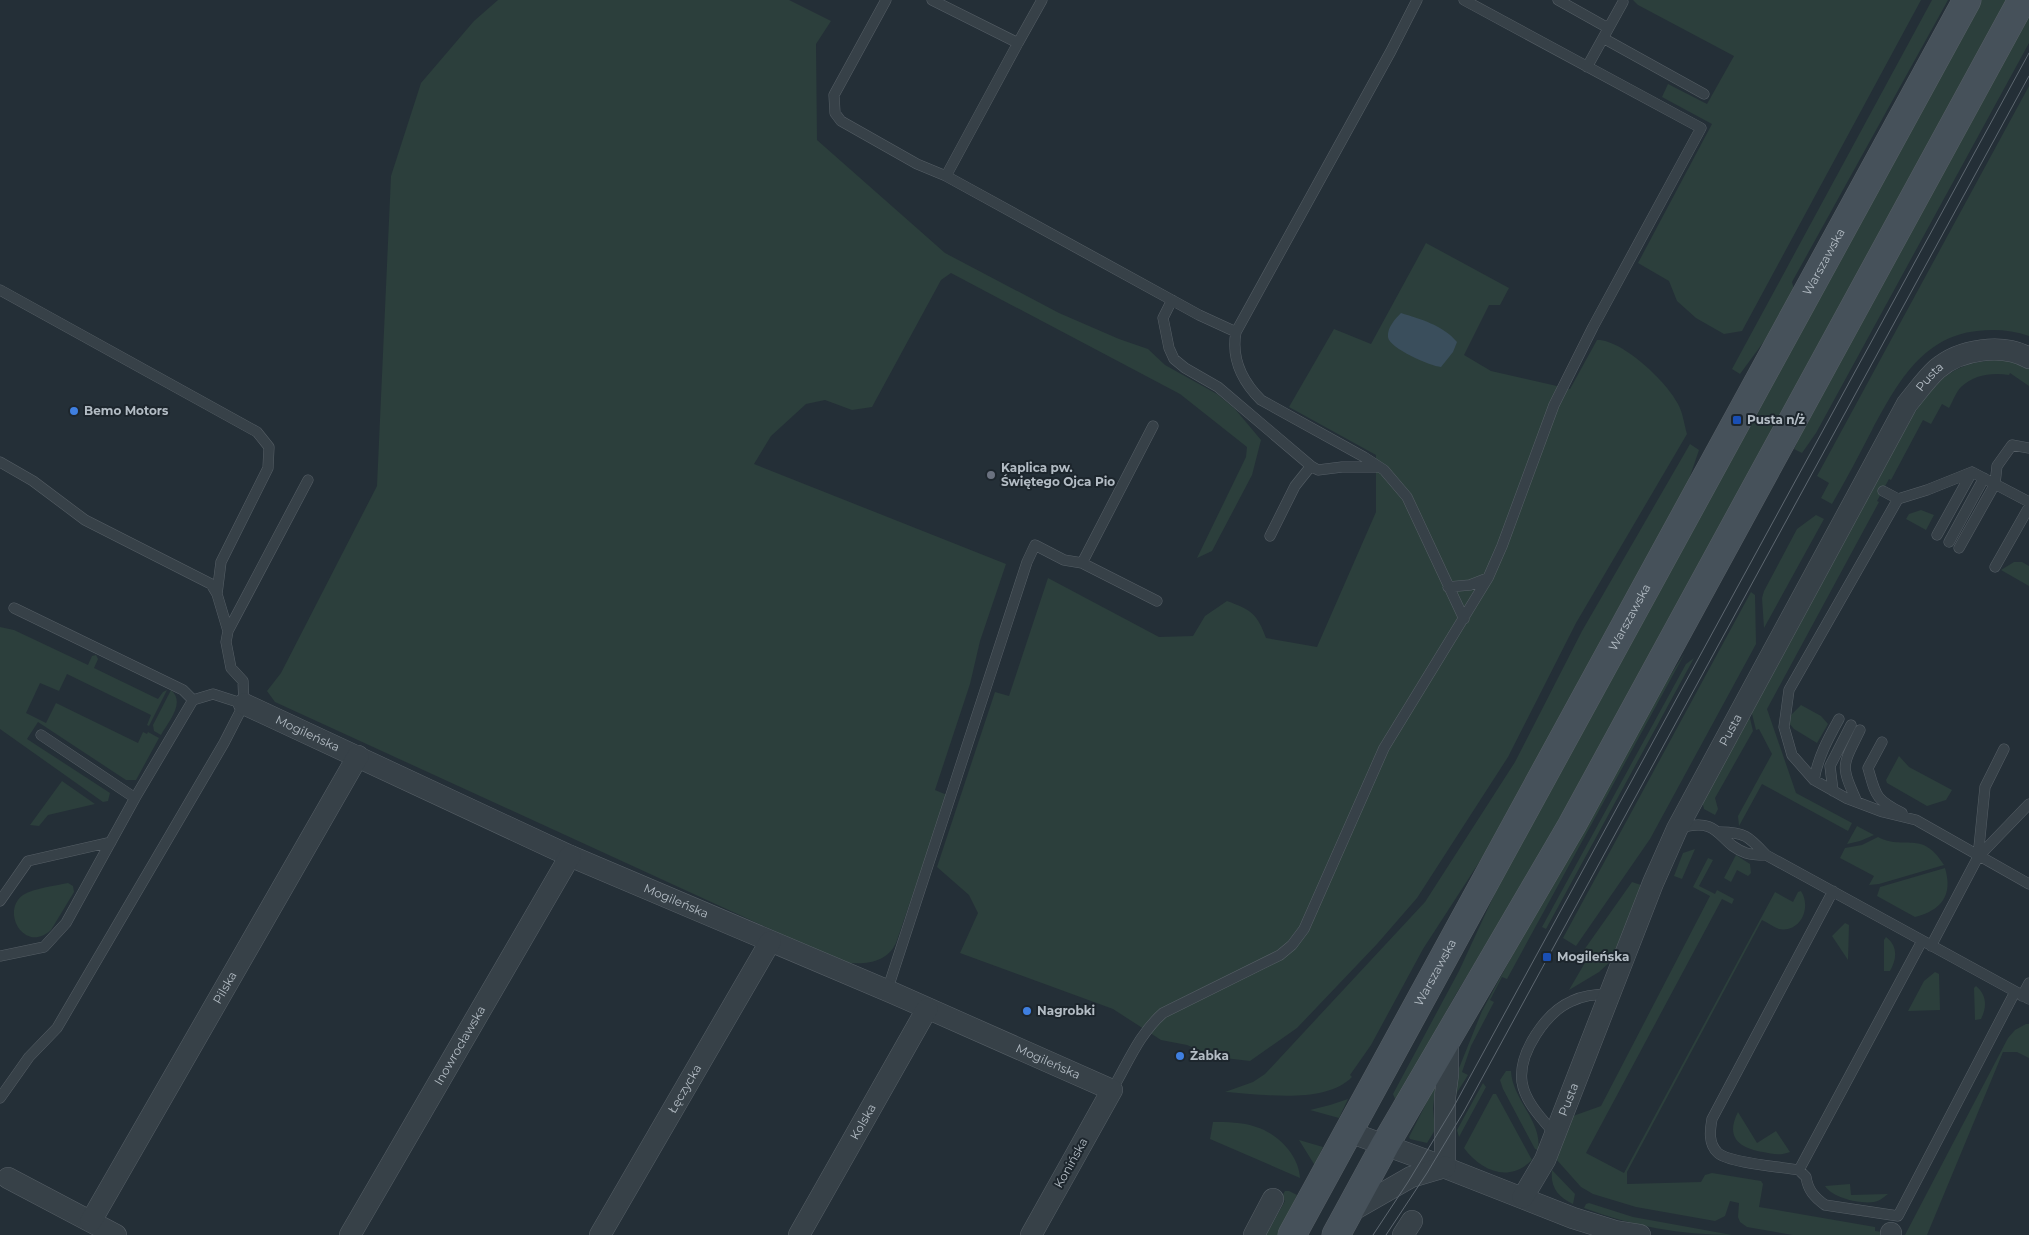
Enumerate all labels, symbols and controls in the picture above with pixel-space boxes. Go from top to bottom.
street label: Warszawska [1799,226,1848,298]
street label: Pusta [1912,359,1946,394]
place label: Bemo Motors [84,403,169,418]
marker: Bemo Motors [68,405,80,417]
place label: Pusta n/ż [1747,412,1805,427]
marker: Pusta n/ż [1731,414,1743,426]
place label: Kaplica pw. Świętego Ojca Pio [1001,460,1115,490]
marker: Kaplica pw. Świętego Ojca Pio [985,469,997,481]
street label: Warszawska [1605,581,1654,653]
street label: Pusta [1715,711,1745,748]
street label: Mogileńska [273,712,342,755]
street label: Mogileńska [642,880,711,921]
street label: Warszawska [1411,936,1459,1008]
place label: Mogileńska [1557,949,1629,964]
marker: Mogileńska [1541,951,1553,963]
street label: Pilska [209,969,240,1006]
street label: Inowrocławska [431,1003,488,1088]
place label: Nagrobki [1037,1003,1095,1018]
marker: Nagrobki [1021,1005,1033,1017]
street label: Mogileńska [1014,1040,1083,1082]
place label: Żabka [1190,1048,1229,1063]
marker: Żabka [1174,1050,1186,1062]
street label: Łęczycka [664,1061,704,1116]
street label: Pusta [1555,1081,1581,1118]
street label: Kolska [846,1101,879,1142]
street label: Konińska [1051,1135,1091,1191]

